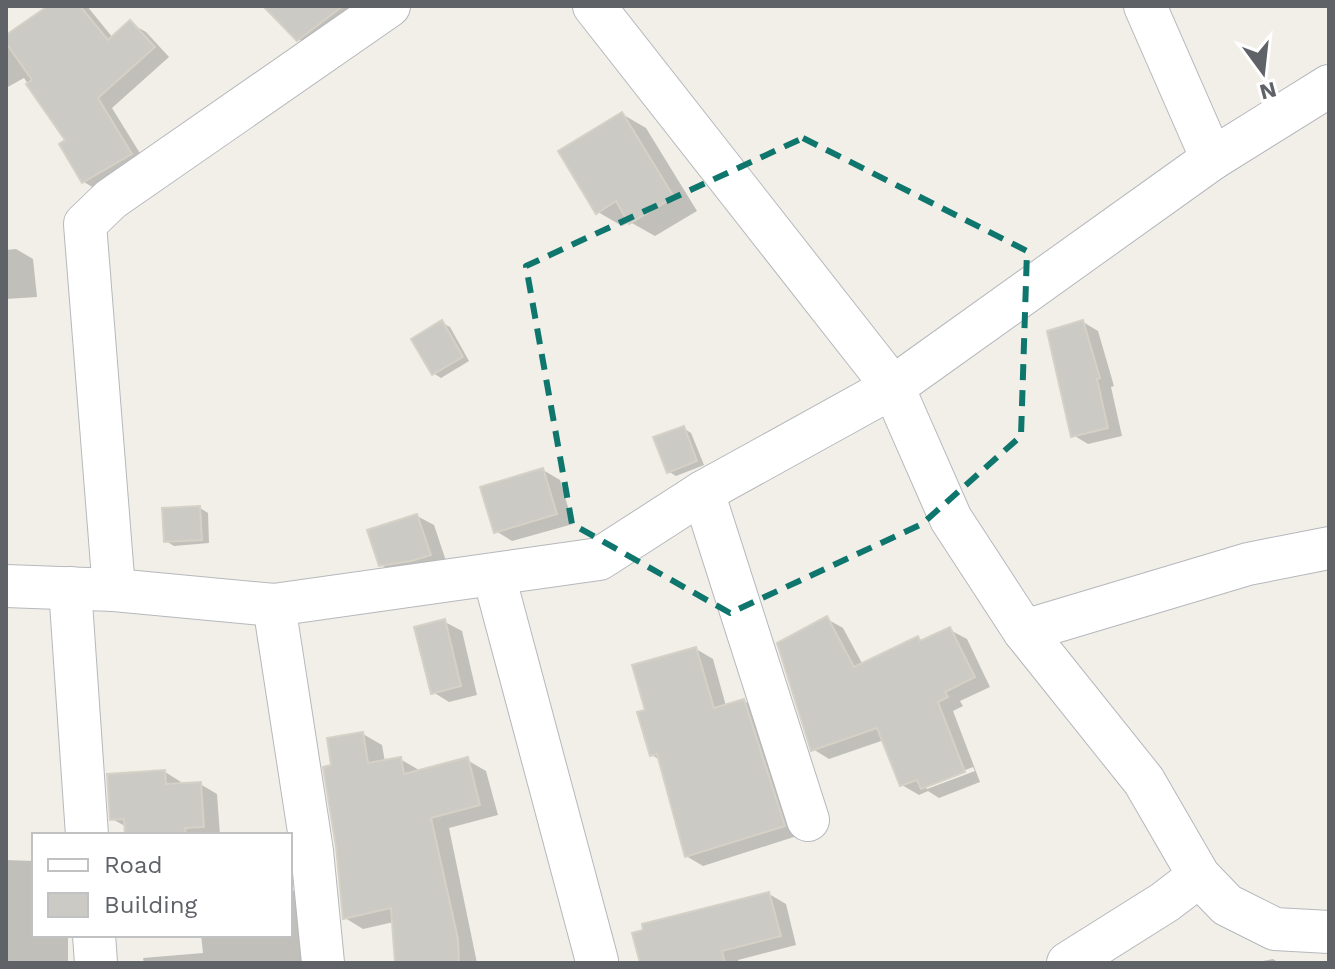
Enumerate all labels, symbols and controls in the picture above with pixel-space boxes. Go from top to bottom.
north arrow [1223,32,1303,112]
text: N [1257,77,1279,105]
legend [32,833,292,937]
text: Road [104,851,163,879]
text: Building [104,891,197,919]

